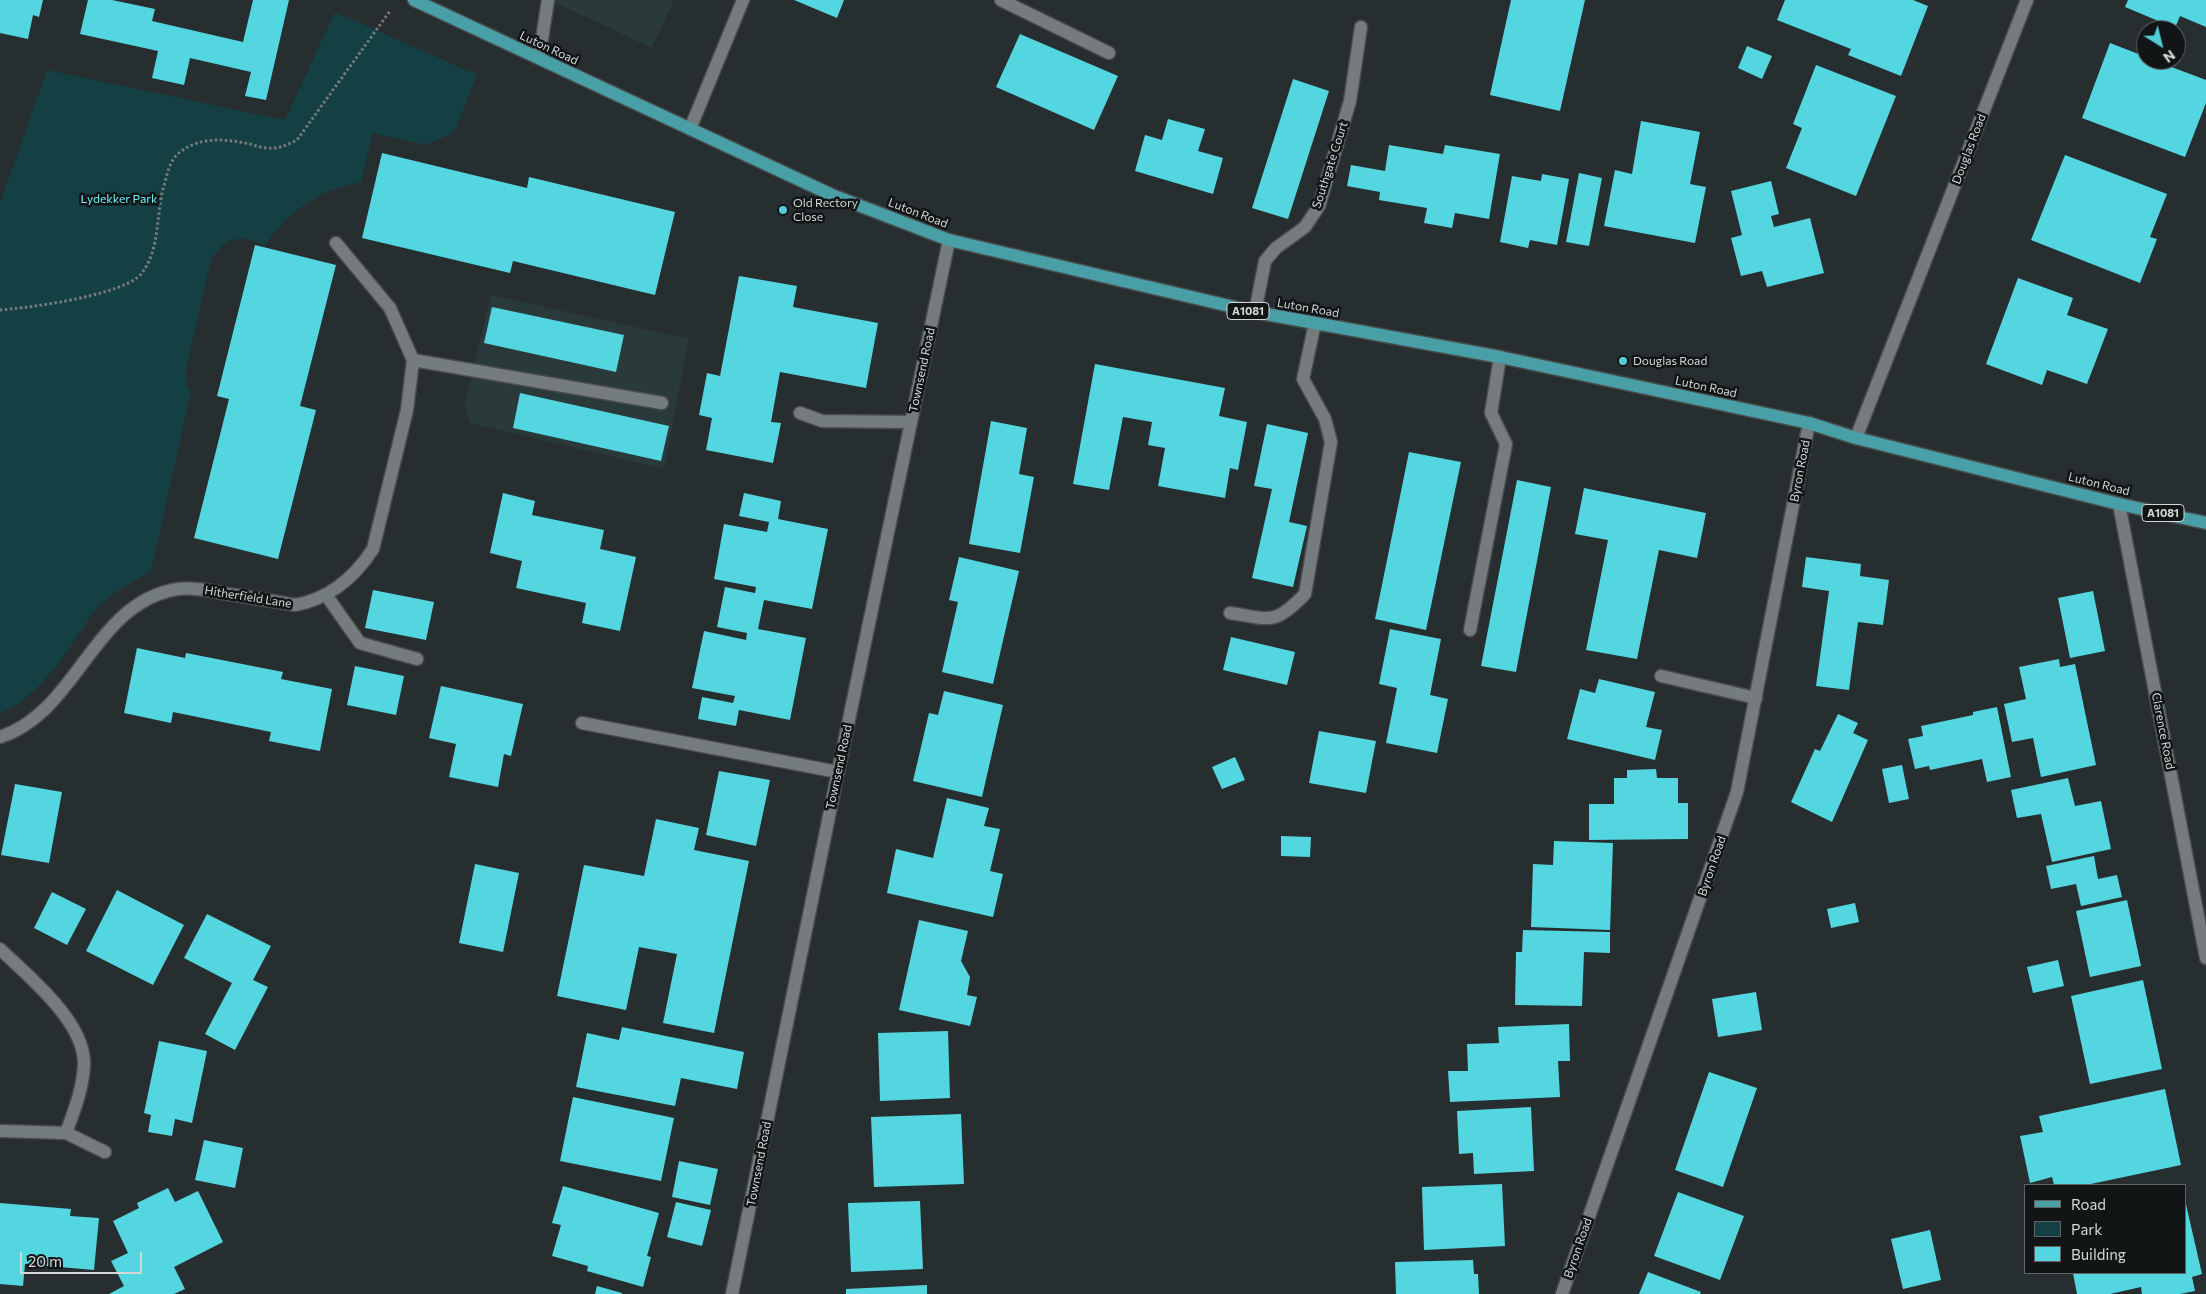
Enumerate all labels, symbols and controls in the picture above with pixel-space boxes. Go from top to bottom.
north arrow [2136,20,2186,70]
street label: Luton Road [518,28,580,68]
text: N [2160,47,2179,67]
street label: Douglas Road [1949,112,1989,186]
street label: Southgate Court [1309,120,1351,210]
park label: Lydekker Park [80,192,158,206]
street label: Luton Road [886,195,950,231]
place label: Old Rectory Close [793,196,858,224]
marker: Old Rectory Close [777,204,789,216]
street label: Luton Road [1276,295,1340,321]
road number: A1081 [1227,302,1269,320]
street label: Townsend Road [906,326,938,414]
place label: Douglas Road [1633,354,1707,368]
marker: Douglas Road [1617,355,1629,367]
street label: Luton Road [1674,373,1738,401]
street label: Byron Road [1787,439,1813,503]
street label: Luton Road [2067,469,2131,499]
road number: A1081 [2142,504,2184,522]
street label: Hitherfield Lane [204,583,292,611]
street label: Clarence Road [2148,691,2178,771]
street label: Townsend Road [823,723,855,811]
street label: Byron Road [1695,834,1729,898]
street label: Townsend Road [744,1120,774,1208]
legend [2024,1184,2186,1274]
text: Road [2071,1195,2106,1213]
street label: Byron Road [1561,1216,1595,1280]
text: Park [2071,1220,2102,1238]
scale bar [22,1242,145,1274]
text: Building [2071,1245,2126,1263]
text: 20 m [28,1252,62,1270]

